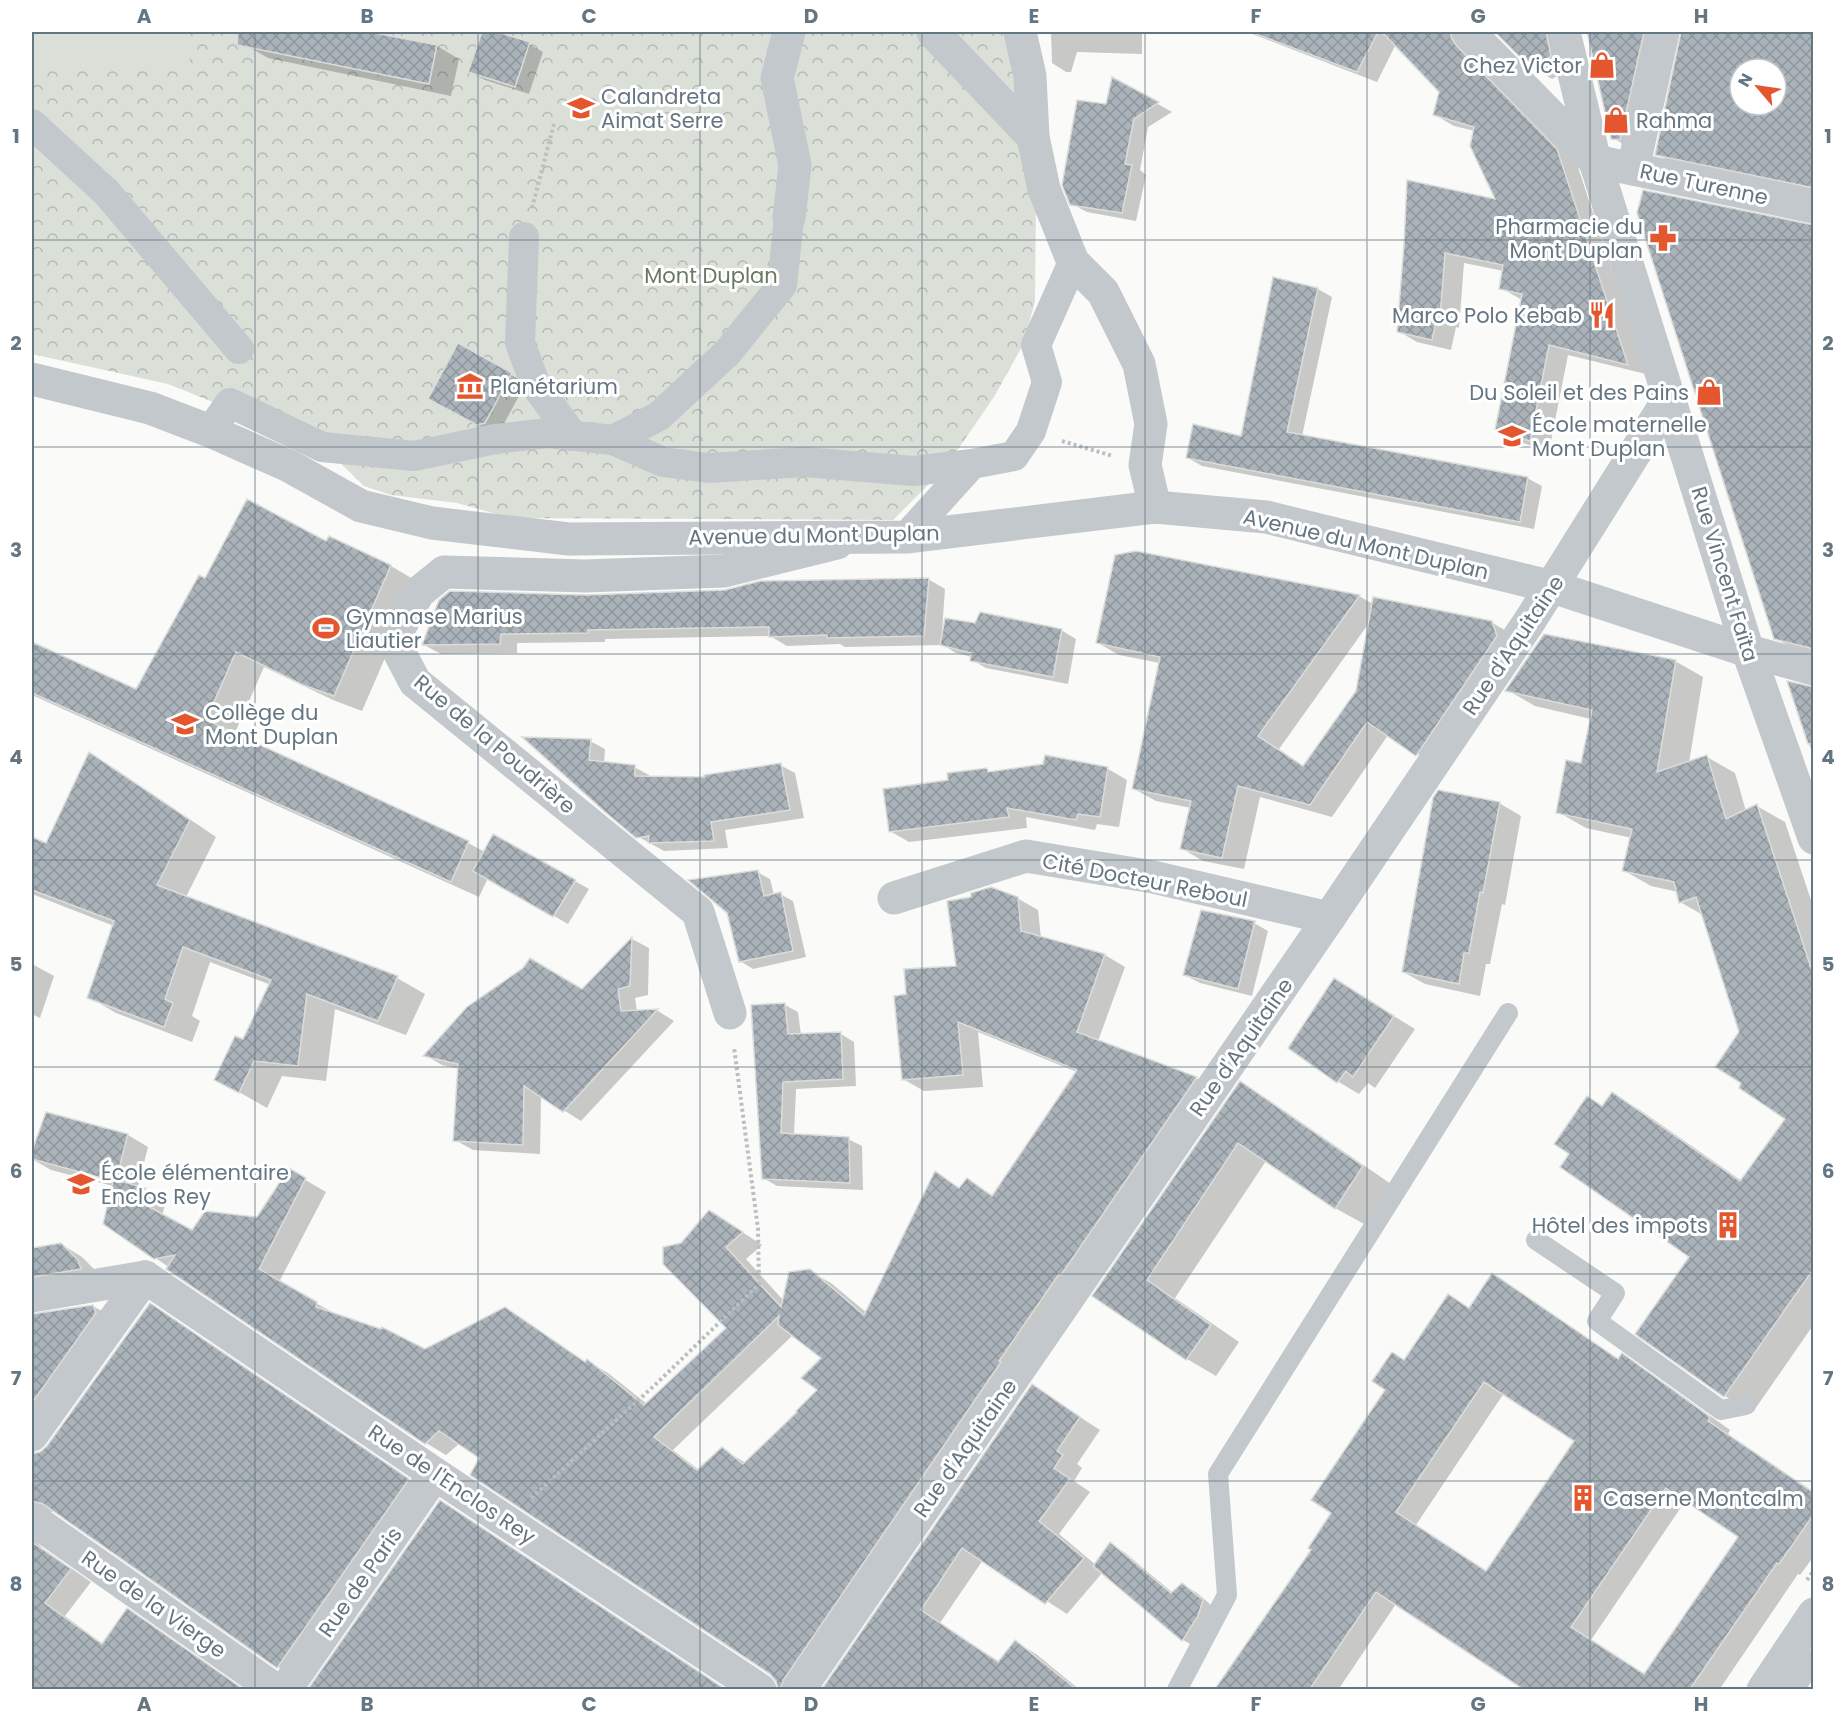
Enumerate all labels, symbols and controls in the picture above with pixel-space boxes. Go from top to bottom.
text: A [137,2,152,30]
text: B [360,2,374,30]
text: C [581,2,597,30]
text: D [804,2,818,30]
text: E [1029,2,1039,30]
text: F [1251,2,1262,30]
text: G [1470,2,1486,30]
text: H [1694,2,1708,30]
shop icon: Chez Victor [1587,50,1617,80]
place label: Chez Victor [1463,51,1582,80]
north arrow [1728,57,1788,117]
text: N [1732,69,1758,91]
place label: Calandreta Aimat Serre [601,82,723,135]
school or university icon: Calandreta Aimat Serre [566,93,596,123]
shop icon: Rahma [1601,105,1631,135]
place label: Rahma [1636,106,1712,135]
text: 1 [12,122,20,150]
text: 1 [1824,122,1832,150]
street label: Rue Turenne [1637,156,1771,212]
place label: Pharmacie du Mont Duplan [1495,212,1643,265]
pharmacy icon: Pharmacie du Mont Duplan [1648,223,1678,253]
park label: Mont Duplan [644,261,778,290]
restaurant icon: Marco Polo Kebab [1587,300,1617,330]
place label: Marco Polo Kebab [1392,301,1582,330]
text: 2 [10,329,22,357]
text: 2 [1822,329,1834,357]
museum icon: Planétarium [455,371,485,401]
place label: Planétarium [490,372,618,401]
shop icon: Du Soleil et des Pains [1694,377,1724,407]
place label: Du Soleil et des Pains [1469,378,1689,407]
place label: École maternelle Mont Duplan [1532,410,1707,463]
school or university icon: École maternelle Mont Duplan [1497,421,1527,451]
street label: Rue Vincent Faïta [1685,483,1765,665]
street label: Avenue du Mont Duplan [1240,502,1492,586]
street label: Avenue du Mont Duplan [688,518,940,552]
text: 3 [10,536,22,564]
text: 3 [1822,536,1834,564]
street label: Rue d'Aquitaine [1455,569,1571,721]
place label: Gymnase Marius Liautier [346,602,523,655]
sports icon: Gymnase Marius Liautier [311,613,341,643]
street label: Rue de la Poudrière [408,668,582,820]
place label: Collège du Mont Duplan [205,698,339,751]
school or university icon: Collège du Mont Duplan [170,709,200,739]
text: 4 [9,743,23,771]
text: 4 [1821,743,1835,771]
street label: Cité Docteur Reboul [1040,846,1250,914]
text: 5 [10,950,23,978]
text: 5 [1822,950,1835,978]
street label: Rue d'Aquitaine [1182,972,1300,1122]
text: 6 [10,1157,22,1185]
text: 6 [1822,1157,1834,1185]
place label: École élémentaire Enclos Rey [101,1158,289,1211]
school or university icon: École élémentaire Enclos Rey [66,1169,96,1199]
building icon: Hôtel des impots [1713,1210,1743,1240]
place label: Hôtel des impots [1532,1211,1708,1240]
text: 7 [11,1364,22,1392]
text: 7 [1823,1364,1834,1392]
street label: Rue d'Aquitaine [906,1373,1024,1523]
street label: Rue de l'Enclos Rey [363,1417,541,1551]
building icon: Caserne Montcalm [1568,1483,1598,1513]
place label: Caserne Montcalm [1603,1484,1804,1513]
street label: Rue de Paris [311,1521,409,1643]
street label: Rue de la Vierge [76,1543,232,1665]
text: 8 [10,1570,22,1598]
text: 8 [1822,1570,1834,1598]
text: A [137,1690,152,1718]
text: B [360,1690,374,1718]
text: C [581,1690,597,1718]
text: D [804,1690,818,1718]
text: E [1029,1690,1039,1718]
text: F [1251,1690,1262,1718]
text: G [1470,1690,1486,1718]
text: H [1694,1690,1708,1718]

